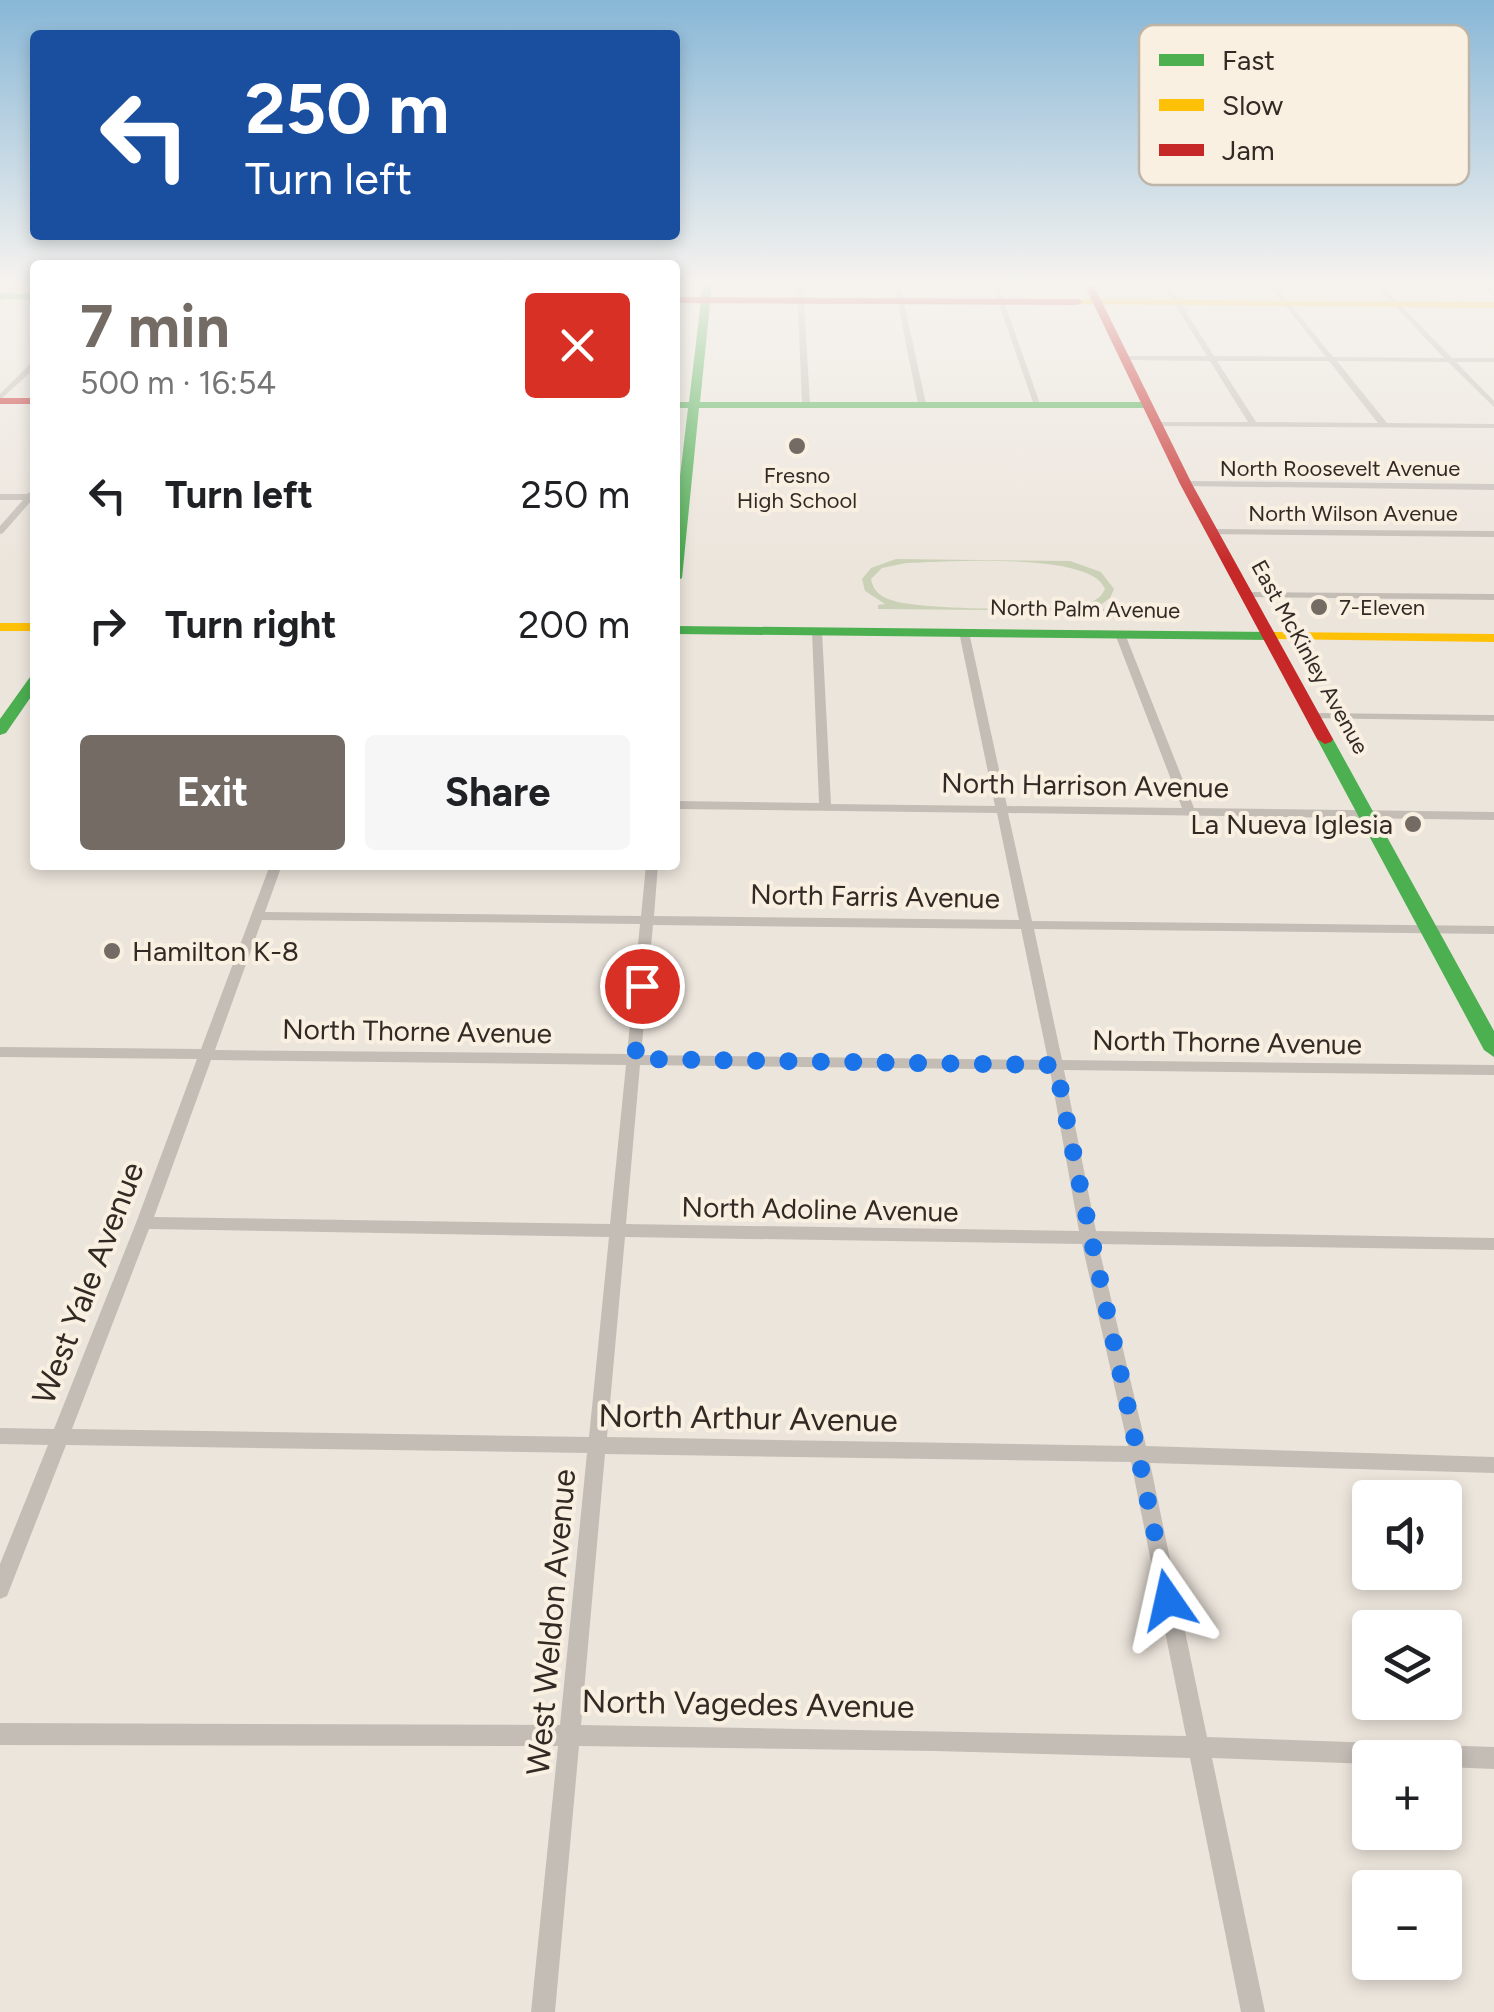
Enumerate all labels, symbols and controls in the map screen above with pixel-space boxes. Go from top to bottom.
legend [1139,25,1469,185]
text: Fast [1222,43,1275,77]
text: 250 m [245,66,449,151]
icon: left [80,70,210,200]
text: Slow [1222,88,1283,122]
text: Jam [1222,133,1275,167]
text: Turn left [245,151,412,205]
text: 7 min [80,290,230,362]
button: close [525,293,630,398]
text: 500 m · 16:54 [80,364,276,402]
marker: Fresno High School [786,435,808,457]
street label: North Roosevelt Avenue [1220,455,1460,482]
place label: Fresno High School [737,462,857,514]
icon: left [80,468,135,523]
text: Turn left [165,472,313,518]
text: 250 m [521,472,630,518]
street label: North Wilson Avenue [1248,500,1458,527]
street label: East McKinley Avenue [1245,555,1375,759]
street label: North Palm Avenue [990,594,1180,624]
place label: 7-Eleven [1339,594,1425,621]
marker: 7-Eleven [1308,596,1330,618]
icon: right [80,598,135,653]
text: Turn right [165,602,337,648]
text: 200 m [518,602,630,648]
button: Exit [80,735,345,850]
button: Share [365,735,630,850]
street label: North Harrison Avenue [941,765,1229,805]
place label: La Nueva Iglesia [1190,807,1393,841]
marker: La Nueva Iglesia [1402,813,1424,835]
street label: North Farris Avenue [750,877,1000,915]
place label: Hamilton K-8 [132,934,299,968]
marker: Hamilton K-8 [101,940,123,962]
pin [600,944,685,1029]
icon: arrive [615,959,670,1014]
street label: North Thorne Avenue [282,1012,552,1050]
street label: North Thorne Avenue [1092,1023,1362,1061]
street label: West Yale Avenue [24,1157,152,1409]
street label: North Adoline Avenue [681,1190,959,1228]
street label: North Arthur Avenue [598,1396,898,1440]
street label: West Weldon Avenue [519,1467,583,1777]
map controls [1352,1480,1462,1980]
button: sound [1352,1480,1462,1590]
position arrow [1116,1548,1220,1652]
button: layers [1352,1610,1462,1720]
street label: North Vagedes Avenue [581,1682,915,1726]
button: + [1352,1740,1462,1850]
button: − [1352,1870,1462,1980]

